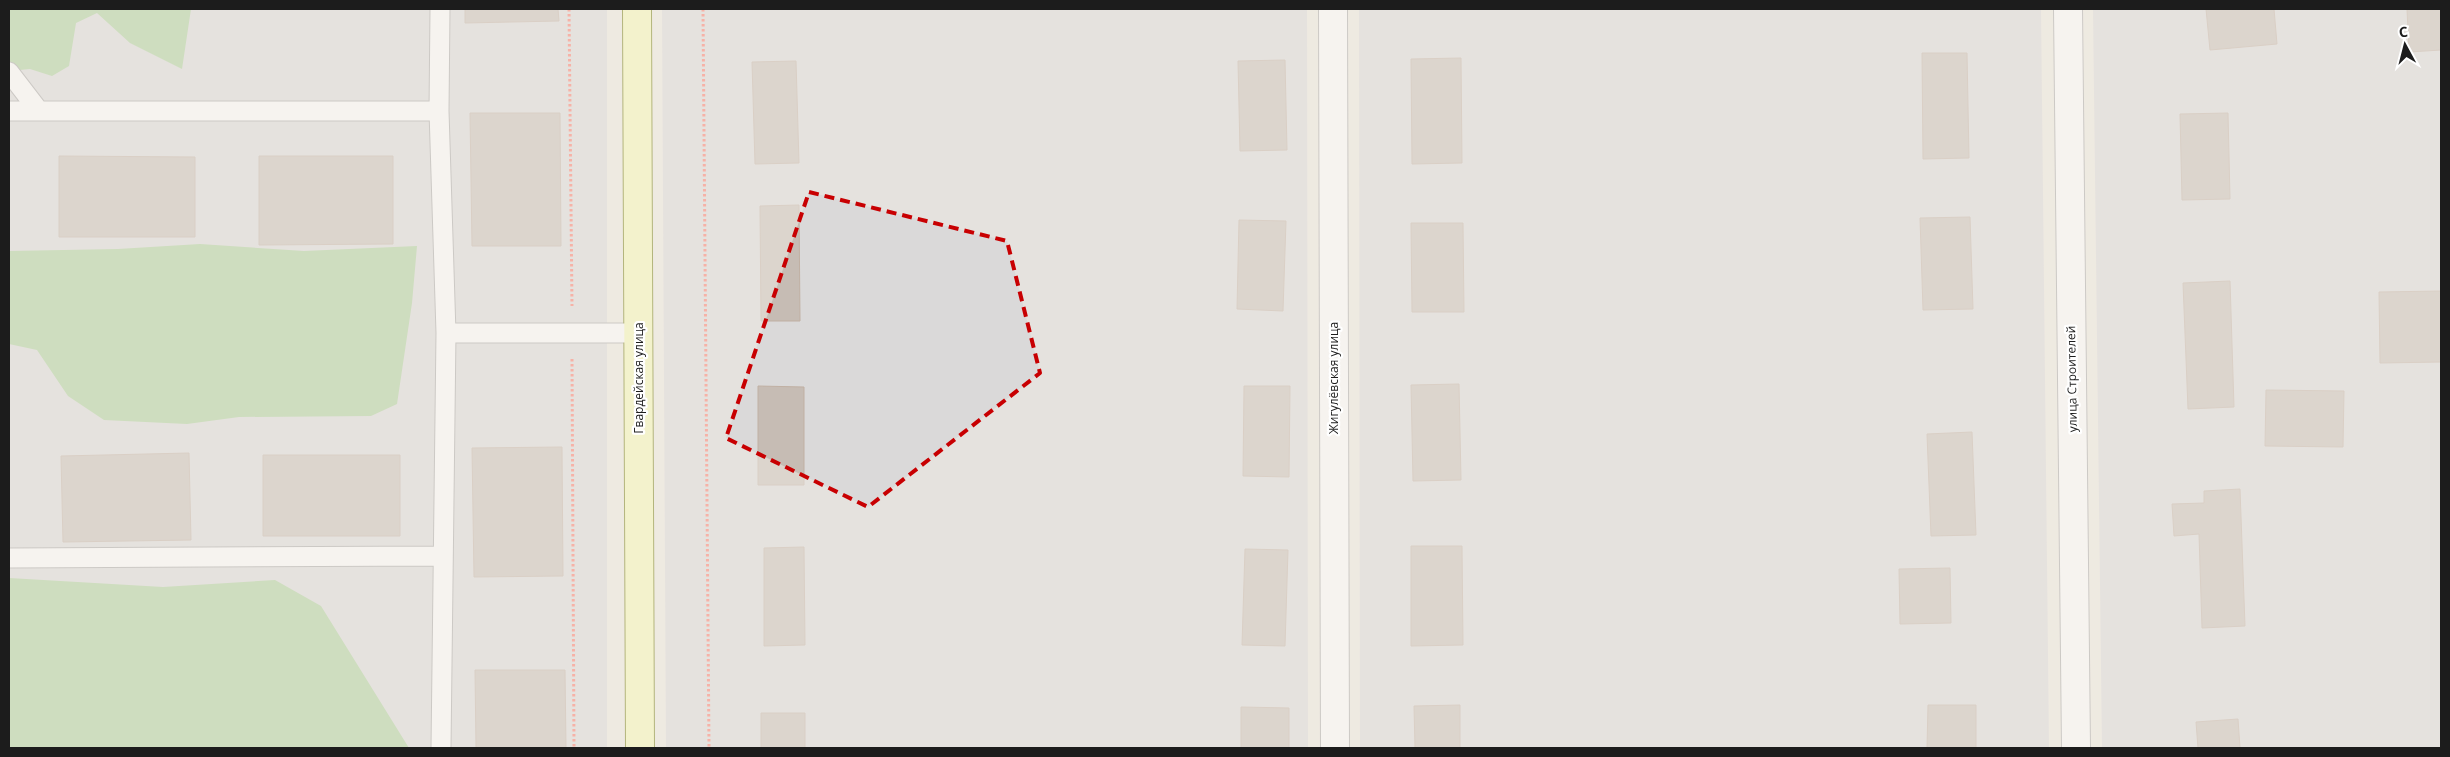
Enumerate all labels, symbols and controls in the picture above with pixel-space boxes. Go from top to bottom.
north arrow [2380,20,2430,70]
text: С [2398,22,2409,42]
street label: Гвардейская улица [630,322,647,434]
street label: Жигулёвская улица [1325,322,1342,434]
street label: улица Строителей [2062,325,2081,433]

